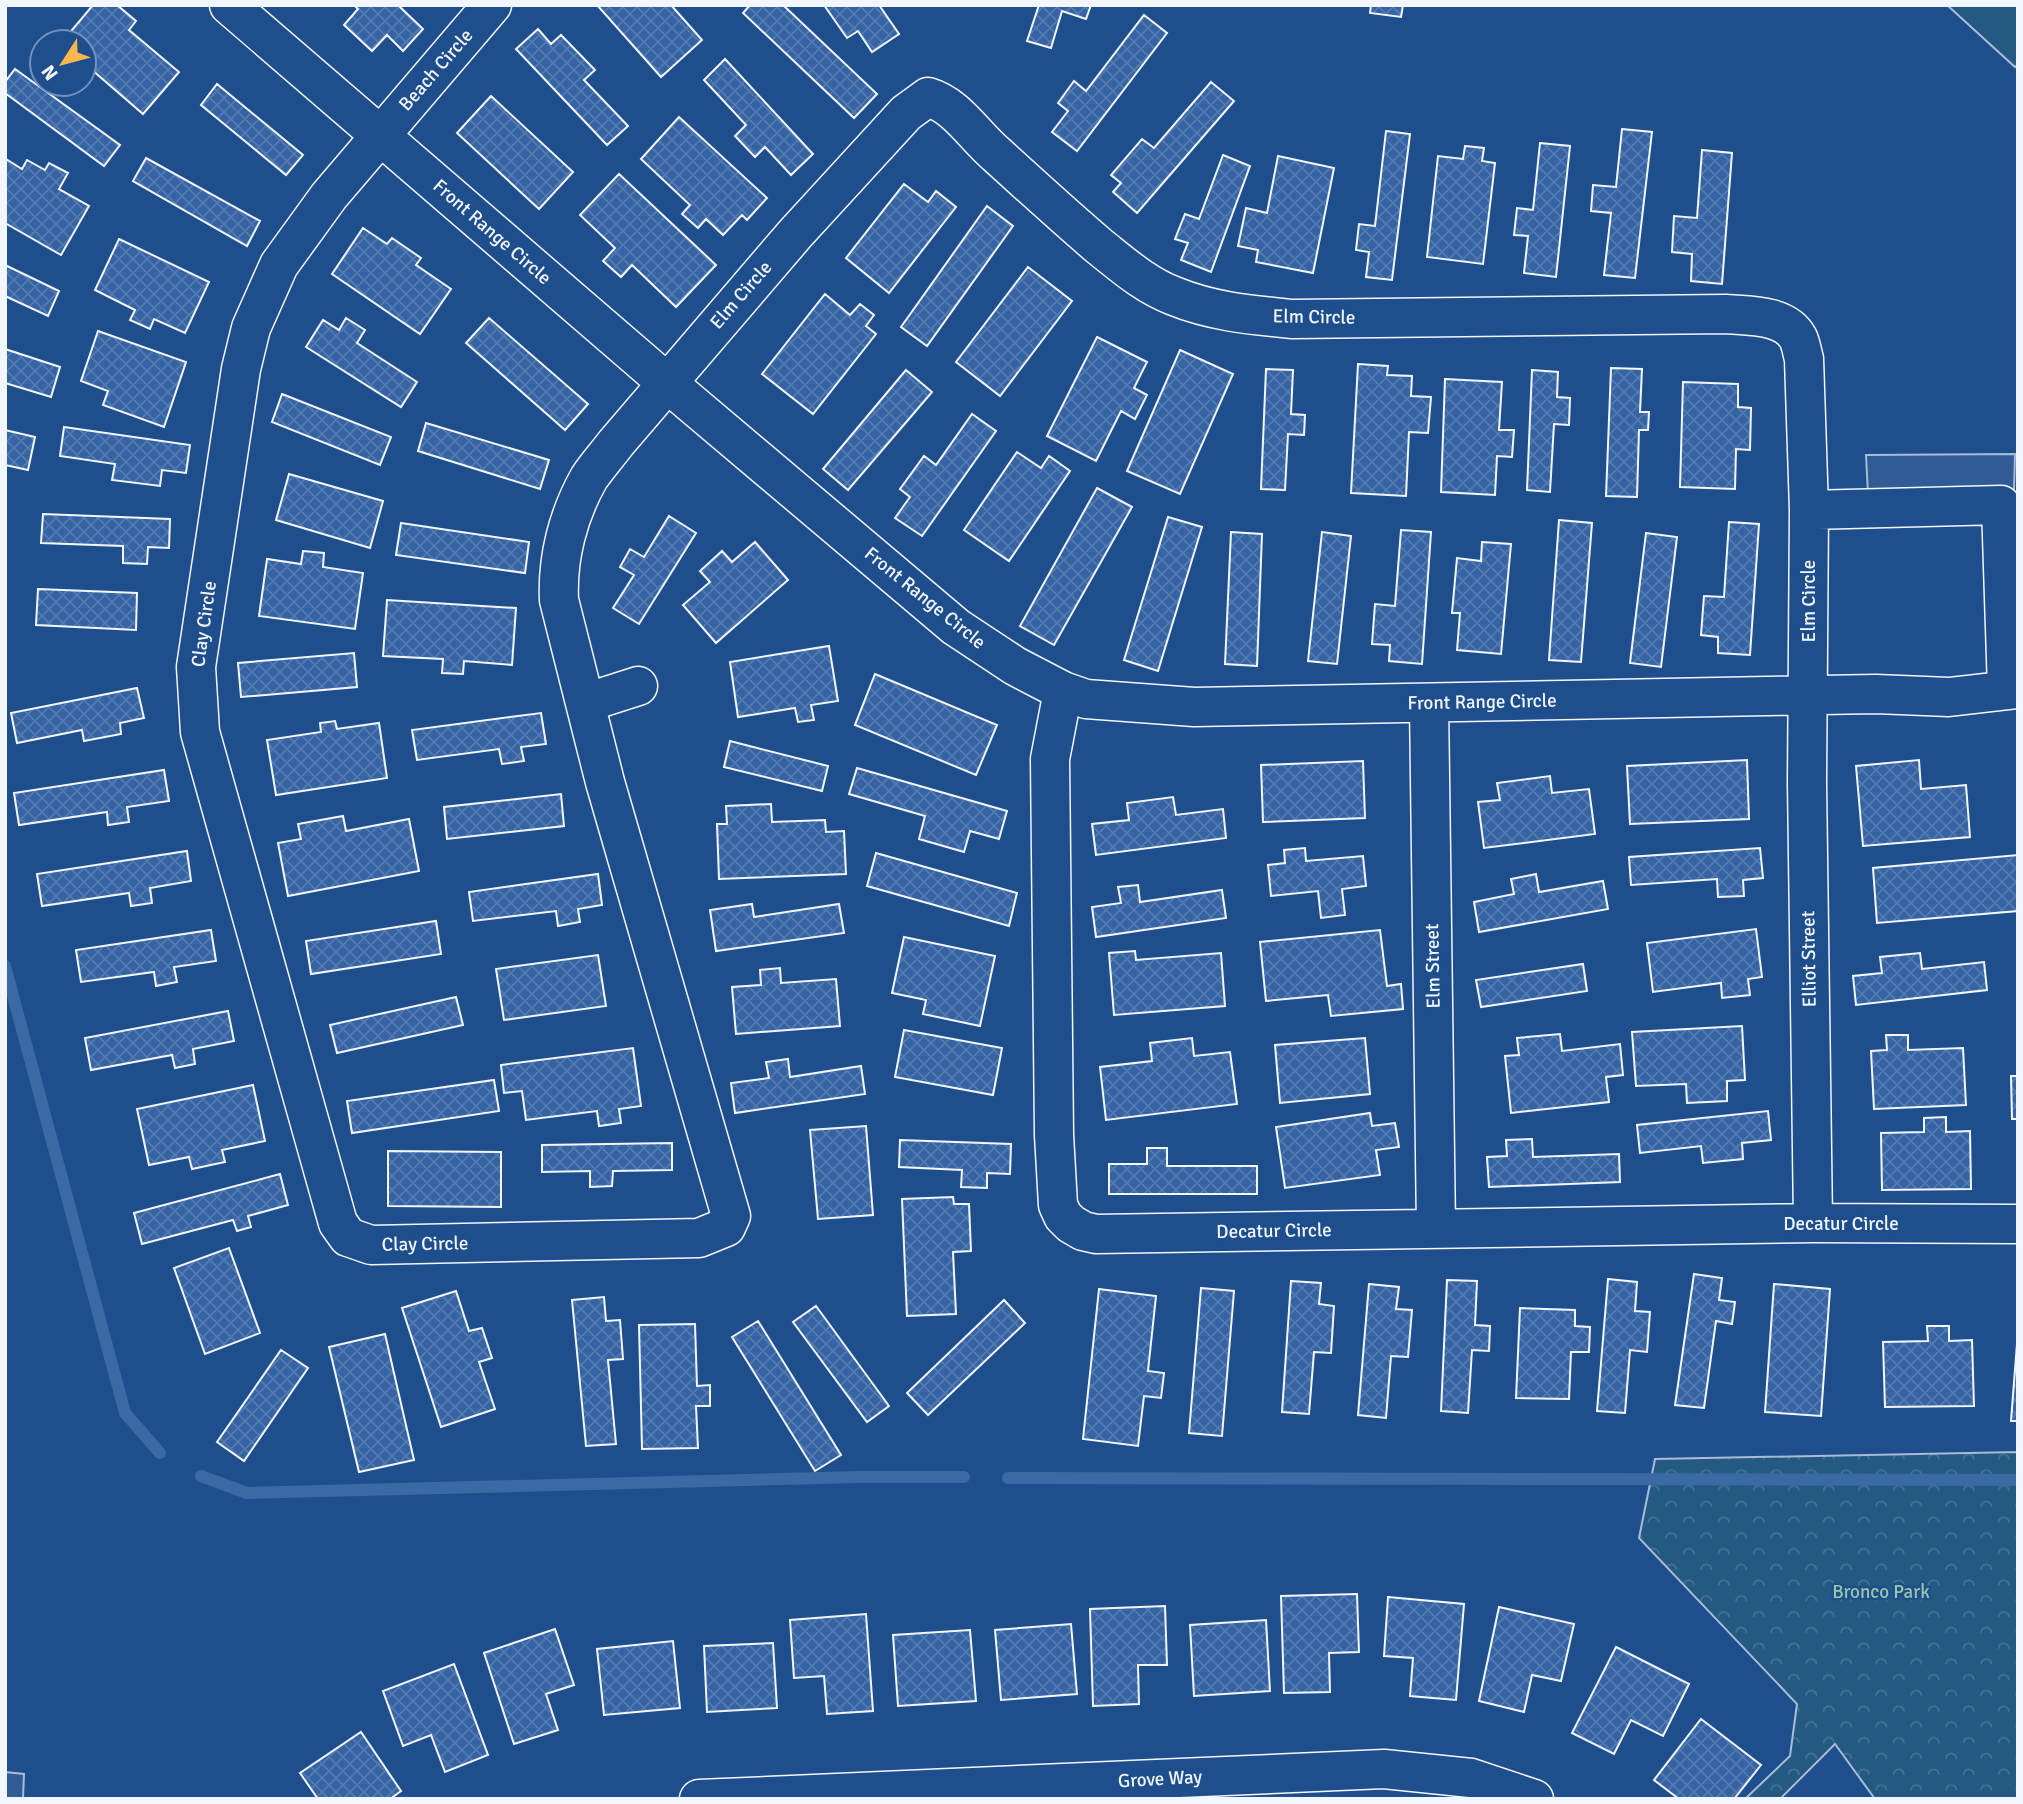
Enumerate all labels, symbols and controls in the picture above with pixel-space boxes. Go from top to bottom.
street label: Beach Circle [394,24,478,116]
north arrow [28,28,98,98]
text: N [36,60,64,85]
street label: Front Range Circle [428,174,556,290]
street label: Elm Circle [705,256,777,334]
street label: Elm Circle [1272,304,1356,330]
street label: Front Range Circle [859,542,991,654]
street label: Elm Circle [1797,560,1821,642]
street label: Clay Circle [186,579,222,669]
street label: Front Range Circle [1407,689,1557,715]
street label: Elliot Street [1796,910,1822,1008]
street label: Elm Street [1420,923,1446,1009]
street label: Decatur Circle [1783,1212,1899,1236]
street label: Decatur Circle [1216,1218,1332,1244]
street label: Clay Circle [381,1231,469,1257]
park label: Bronco Park [1832,1580,1930,1604]
street label: Grove Way [1117,1765,1203,1793]

